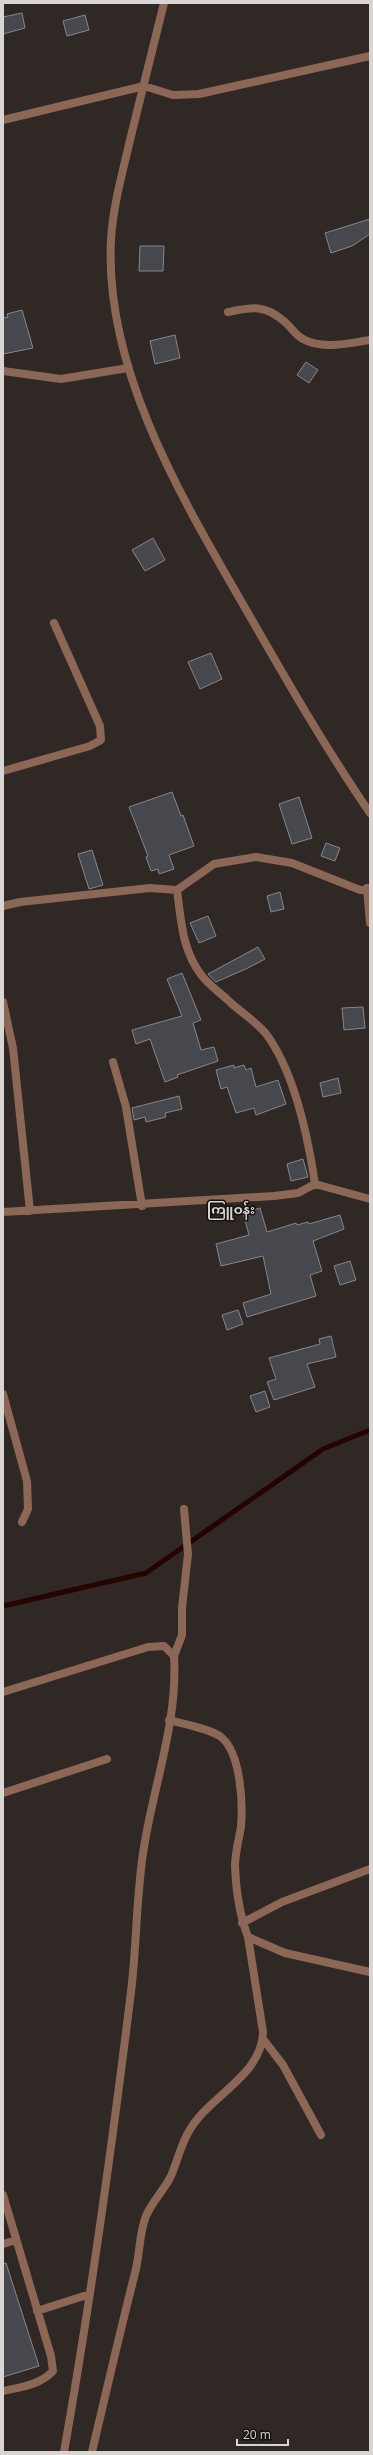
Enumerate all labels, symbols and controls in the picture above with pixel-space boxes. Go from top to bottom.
district label: ကြူဝန်း [207,1200,255,1220]
scale bar [237,2421,288,2447]
text: 20 m [243,2426,271,2443]

